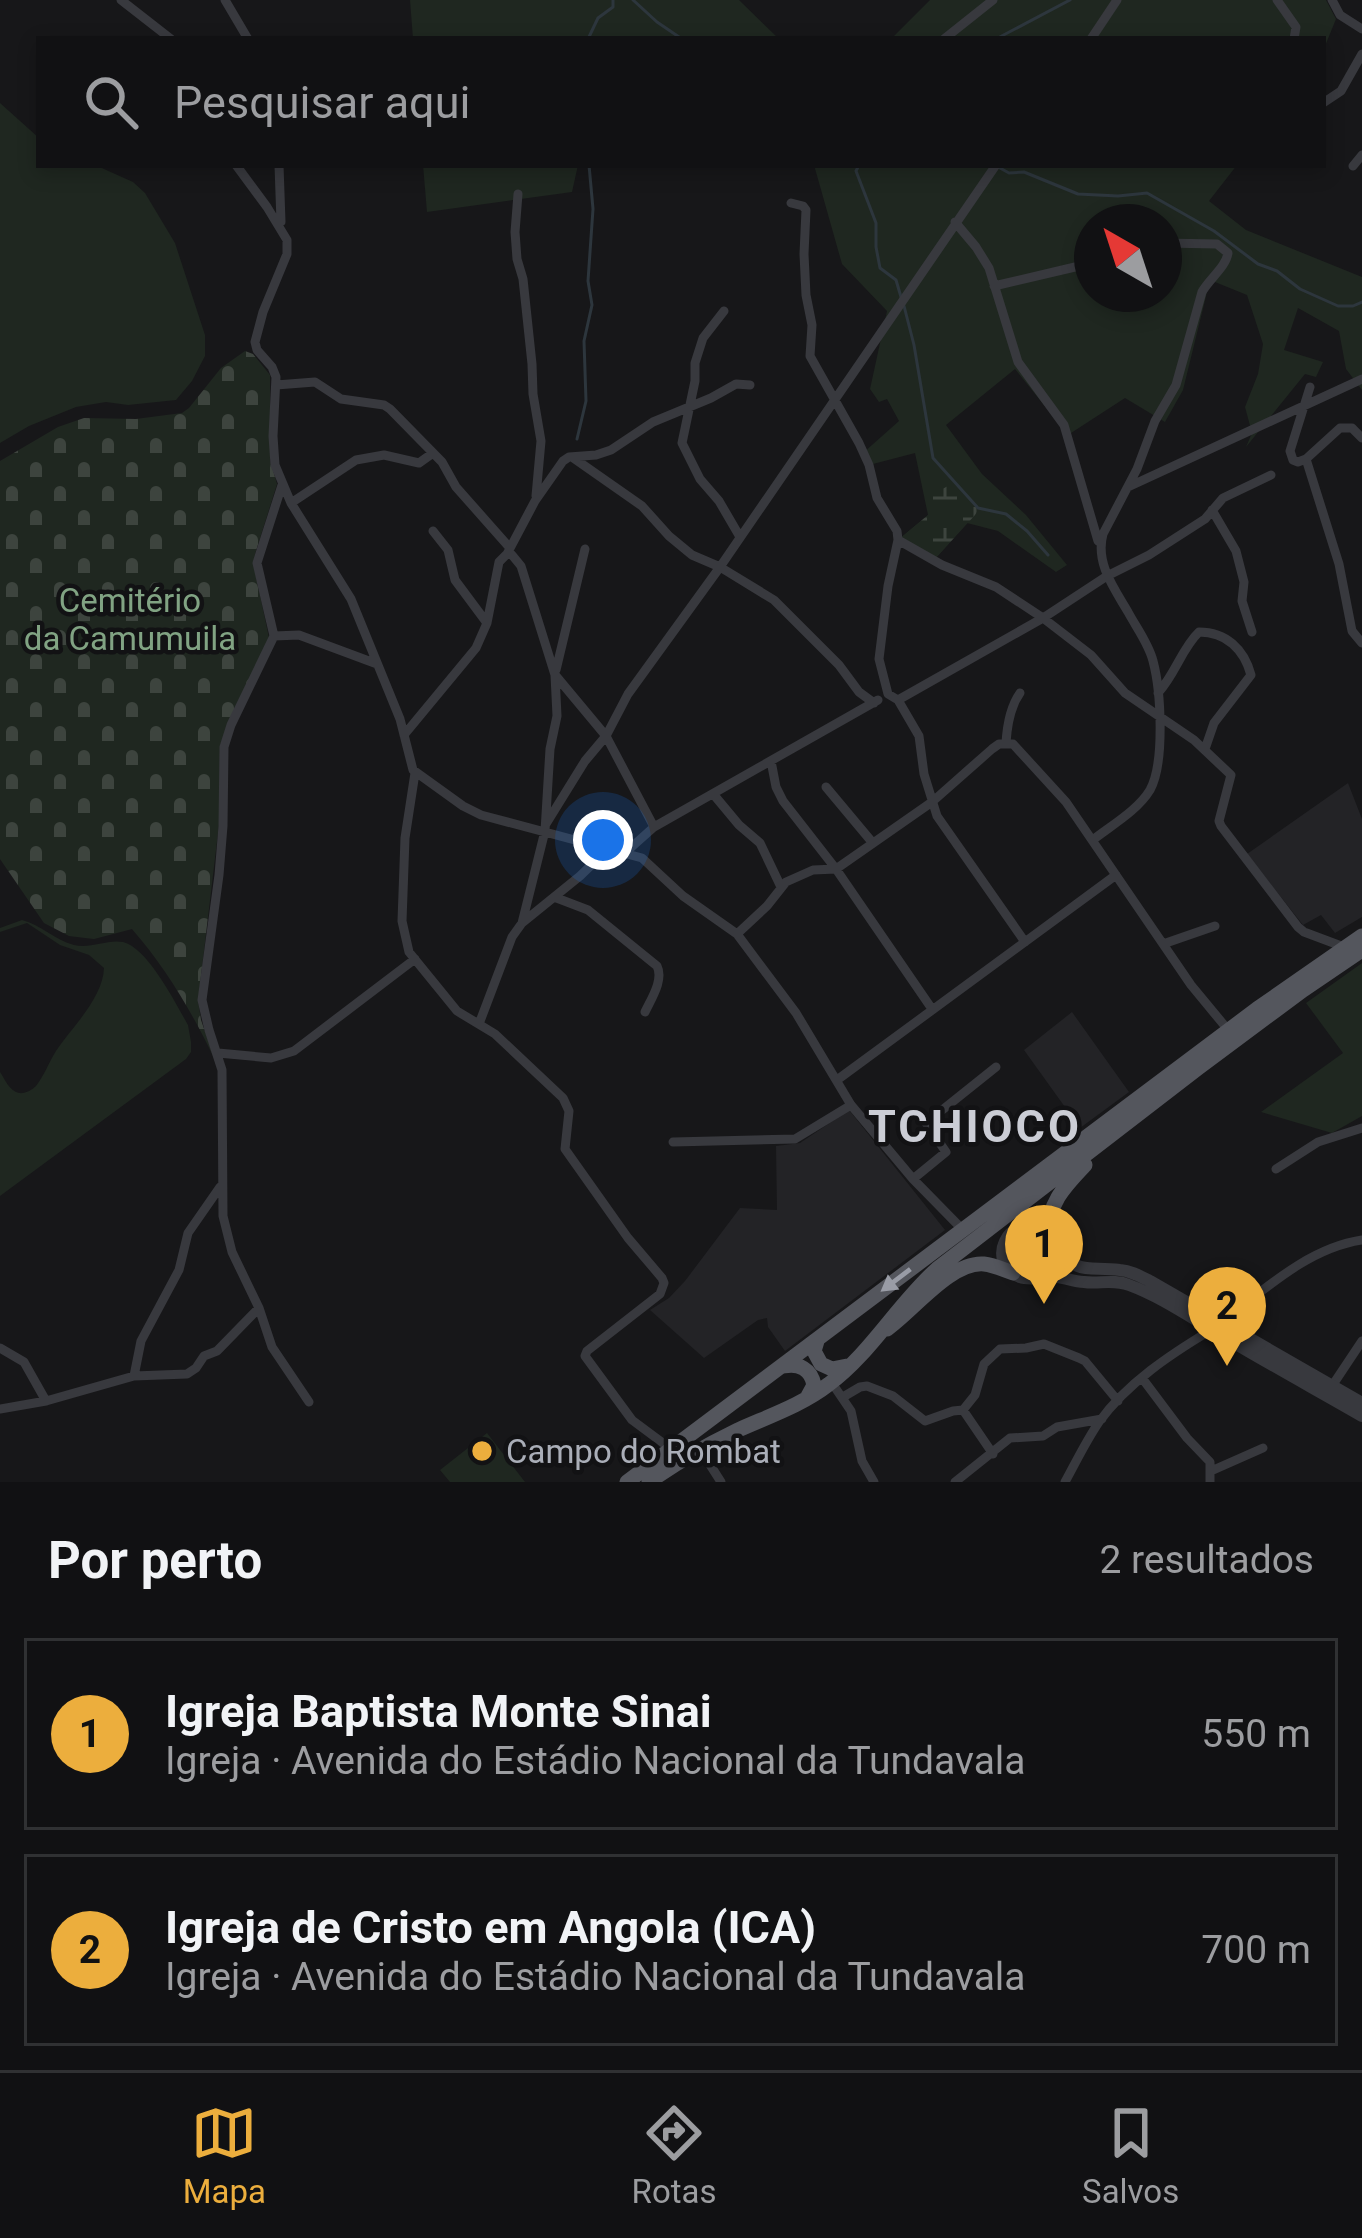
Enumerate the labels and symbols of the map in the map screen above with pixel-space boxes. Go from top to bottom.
north arrow [1074,204,1182,312]
park label: Cemitério da Camumuila [24,581,236,658]
your location [573,810,633,870]
district label: TCHIOCO [868,1100,1082,1153]
pin: 1 [1005,1205,1083,1304]
pin: 2 [1188,1267,1266,1366]
one-way arrow [881,1268,912,1292]
place label: Campo do Rombat [506,1432,781,1471]
marker: Campo do Rombat [469,1438,495,1464]

